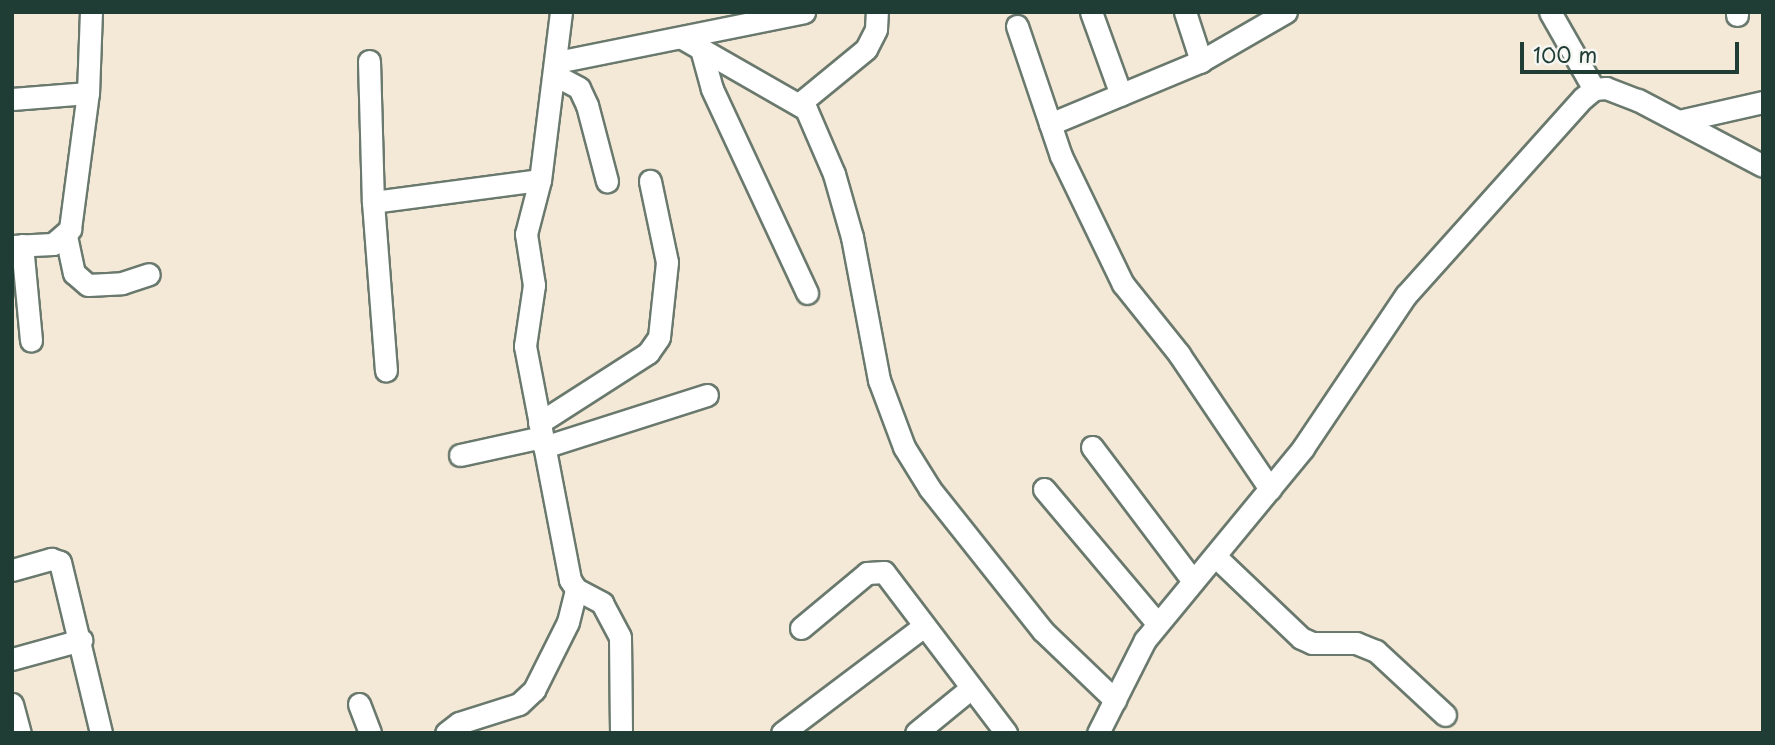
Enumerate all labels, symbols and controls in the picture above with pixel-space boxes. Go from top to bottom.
scale bar [1523,28,1742,72]
text: 100 m [1533,38,1597,70]

